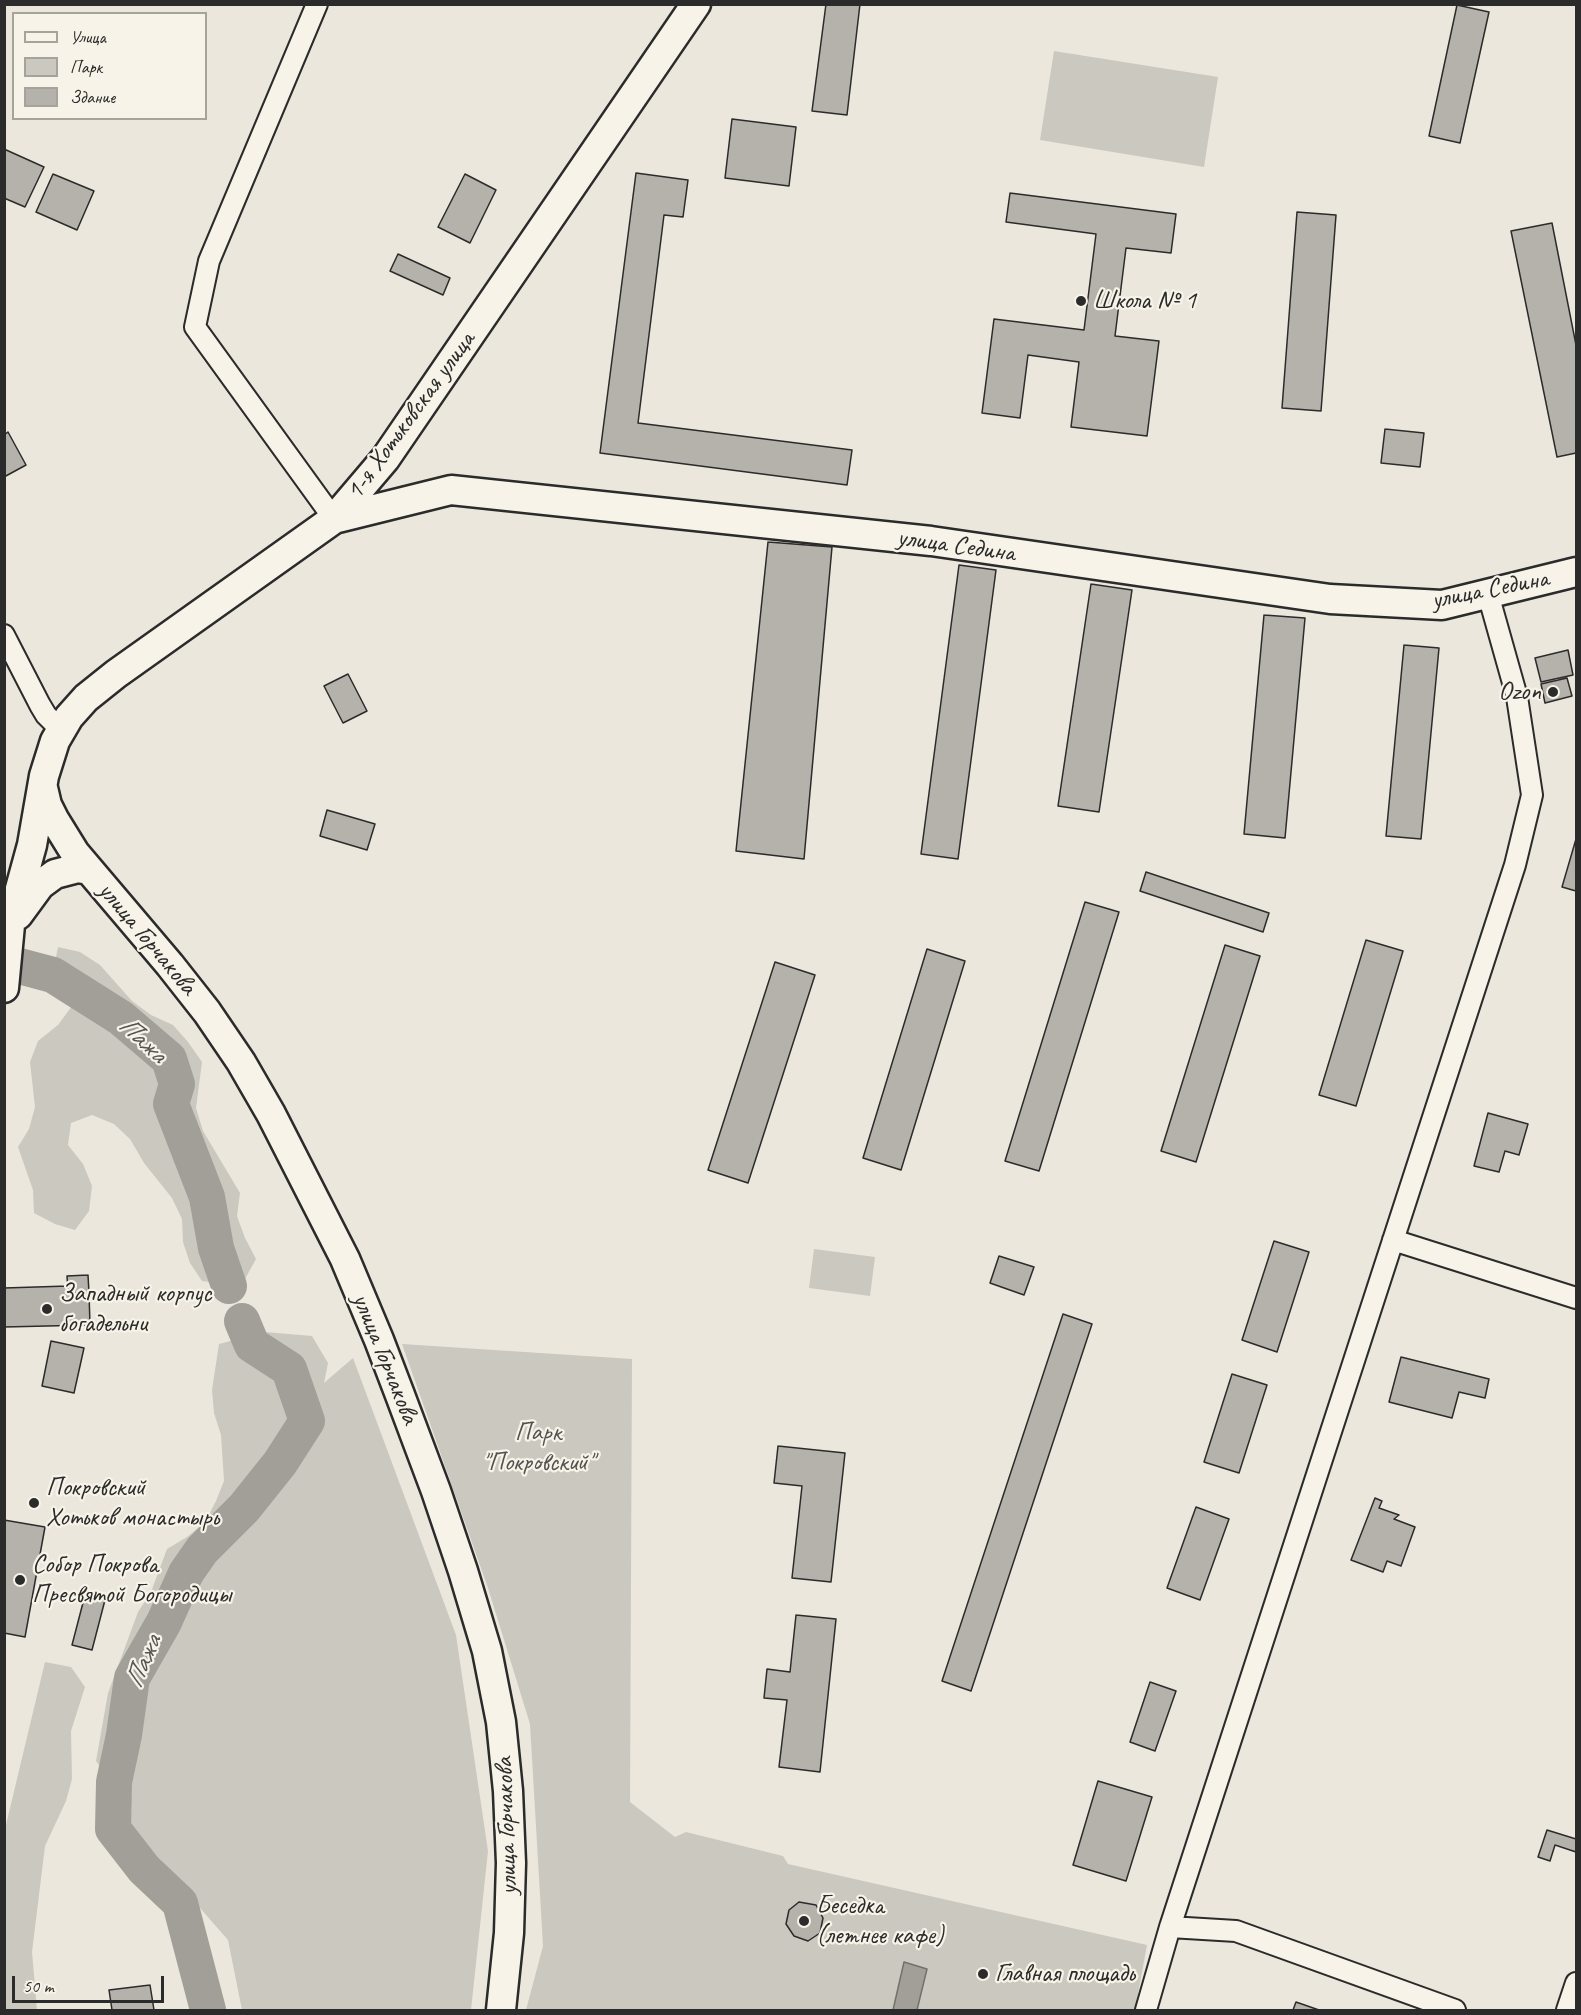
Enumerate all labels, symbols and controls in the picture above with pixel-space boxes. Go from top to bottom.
legend [12,12,207,120]
text: Улица [70,26,106,48]
text: Парк [70,56,102,78]
text: Здание [70,86,115,108]
place label: Школа № 1 [1093,285,1196,317]
marker: Школа № 1 [1074,294,1088,308]
street label: 1-я Хотьковская улица [340,326,482,506]
street label: улица Седина [895,522,1017,570]
street label: улица Седина [1429,563,1551,617]
place label: Ozon [1498,676,1541,708]
marker: Ozon [1546,685,1560,699]
street label: улица Горчакова [91,876,203,1002]
water label: Пажа [111,1010,173,1070]
place label: Западный корпус богадельни [59,1278,211,1340]
street label: улица Горчакова [345,1289,425,1429]
marker: Западный корпус богадельни [40,1302,54,1316]
park label: Парк "Покровский" [482,1417,594,1478]
place label: Покровский Хотьков монастырь [46,1472,219,1534]
marker: Покровский Хотьков монастырь [27,1496,41,1510]
place label: Собор Покрова Пресвятой Богородицы [32,1549,231,1610]
marker: Собор Покрова Пресвятой Богородицы [13,1573,27,1587]
water label: Пажа [119,1631,169,1693]
street label: улица Горчакова [489,1757,525,1895]
place label: Беседка (летнее кафе) [816,1890,944,1952]
marker: Беседка (летнее кафе) [797,1914,811,1928]
place label: Главная площадь [995,1958,1134,1990]
scale bar [15,1964,166,2002]
marker: Главная площадь [976,1967,990,1981]
text: 50 m [23,1975,54,1997]

